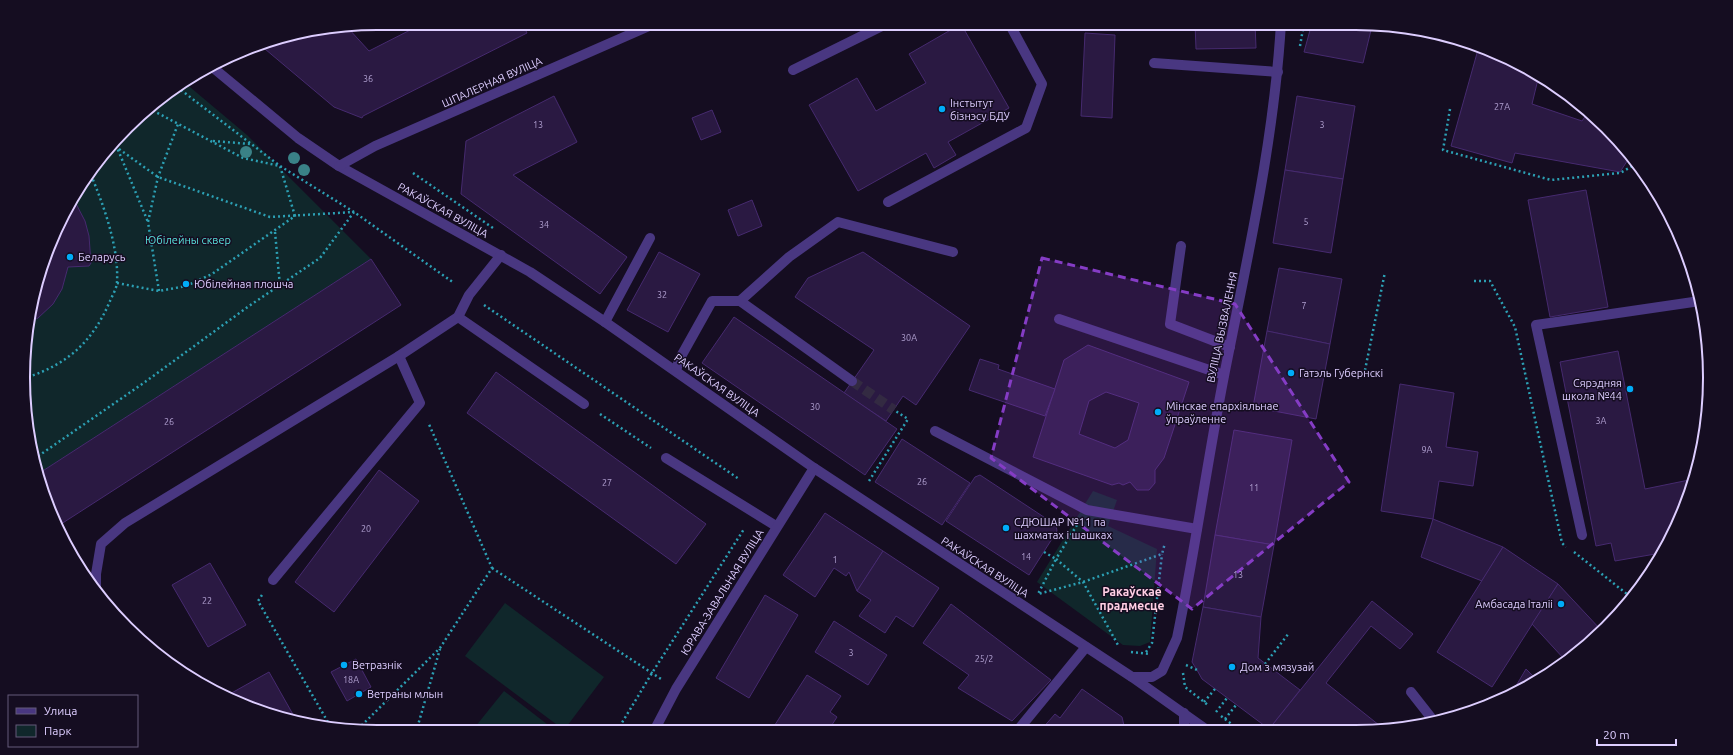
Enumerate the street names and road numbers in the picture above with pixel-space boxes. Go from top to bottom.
street label: ШПАЛЕРНАЯ ВУЛІЦА [440,54,545,110]
street label: РАКАЎСКАЯ ВУЛІЦА [396,179,492,240]
street label: ВУЛІЦА ВЫЗВАЛЕННЯ [1204,270,1240,384]
street label: РАКАЎСКАЯ ВУЛІЦА [672,350,763,420]
street label: ЮРАВА-ЗАВАЛЬНАЯ ВУЛІЦА [678,526,766,657]
street label: РАКАЎСКАЯ ВУЛІЦА [939,533,1032,600]

